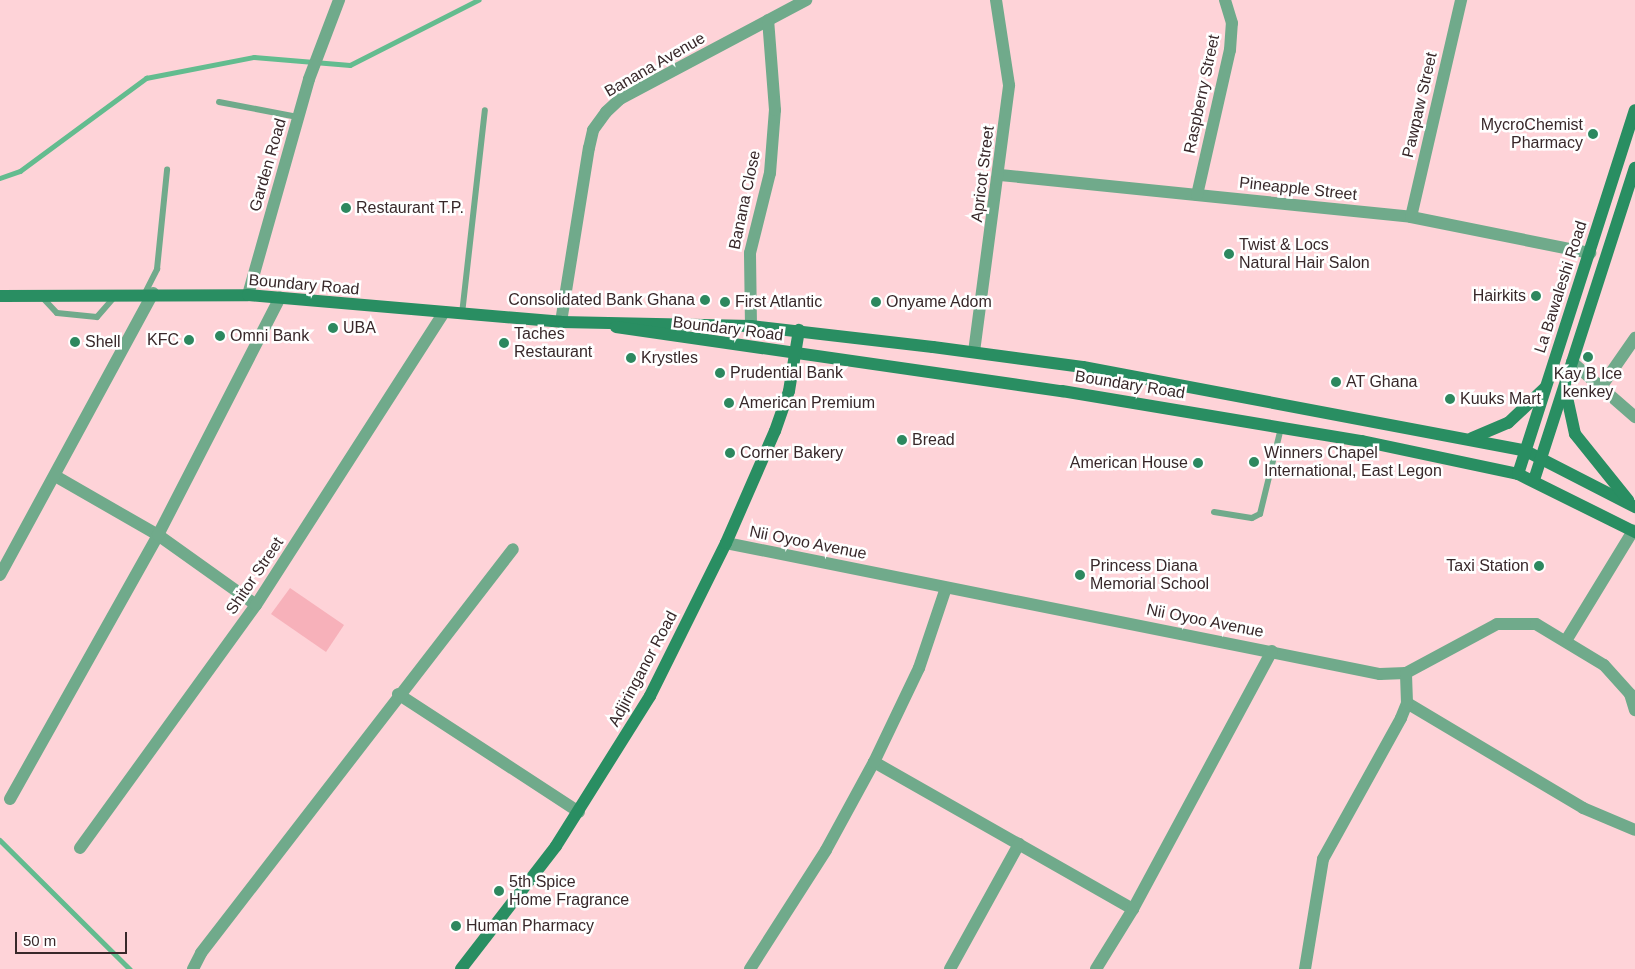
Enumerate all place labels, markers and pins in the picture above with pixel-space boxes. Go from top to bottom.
place label: MycroChemist Pharmacy [1481,115,1583,153]
marker: MycroChemist Pharmacy [1587,128,1599,140]
place label: Restaurant T.P. [356,198,464,218]
marker: Restaurant T.P. [340,202,352,214]
place label: Twist & Locs Natural Hair Salon [1239,235,1370,273]
marker: Twist & Locs Natural Hair Salon [1223,248,1235,260]
place label: Hairkits [1473,286,1526,306]
place label: Consolidated Bank Ghana [508,290,695,310]
marker: Hairkits [1530,290,1542,302]
place label: First Atlantic [735,292,823,312]
place label: Onyame Adom [886,292,993,312]
marker: Consolidated Bank Ghana [699,294,711,306]
marker: First Atlantic [719,296,731,308]
marker: Onyame Adom [870,296,882,308]
place label: UBA [343,318,376,338]
marker: UBA [327,322,339,334]
place label: Taches Restaurant [514,324,592,362]
place label: Omni Bank [230,326,309,346]
place label: KFC [147,330,179,350]
marker: Omni Bank [214,330,226,342]
place label: Shell [85,332,121,352]
marker: KFC [183,334,195,346]
marker: Shell [69,336,81,348]
marker: Taches Restaurant [498,337,510,349]
place label: Krystles [641,348,698,368]
marker: Kay B Ice kenkey [1582,351,1594,363]
marker: Krystles [625,352,637,364]
place label: Prudential Bank [730,363,843,383]
place label: Kay B Ice kenkey [1554,364,1622,402]
marker: Prudential Bank [714,367,726,379]
place label: AT Ghana [1346,372,1418,392]
marker: AT Ghana [1330,376,1342,388]
place label: Kuuks Mart [1460,389,1541,409]
place label: American Premium [739,393,875,413]
marker: Kuuks Mart [1444,393,1456,405]
marker: American Premium [723,397,735,409]
place label: Bread [912,430,955,450]
marker: Bread [896,434,908,446]
place label: Corner Bakery [740,443,843,463]
place label: Winners Chapel International, East Legon [1264,443,1442,481]
marker: Corner Bakery [724,447,736,459]
place label: American House [1070,453,1188,473]
marker: Winners Chapel International, East Legon [1248,456,1260,468]
marker: American House [1192,457,1204,469]
place label: Princess Diana Memorial School [1090,556,1209,594]
place label: Taxi Station [1446,556,1529,576]
marker: Taxi Station [1533,560,1545,572]
marker: Princess Diana Memorial School [1074,569,1086,581]
place label: 5th Spice Home Fragrance [509,872,629,910]
marker: 5th Spice Home Fragrance [493,885,505,897]
place label: Human Pharmacy [466,916,594,936]
marker: Human Pharmacy [450,920,462,932]

